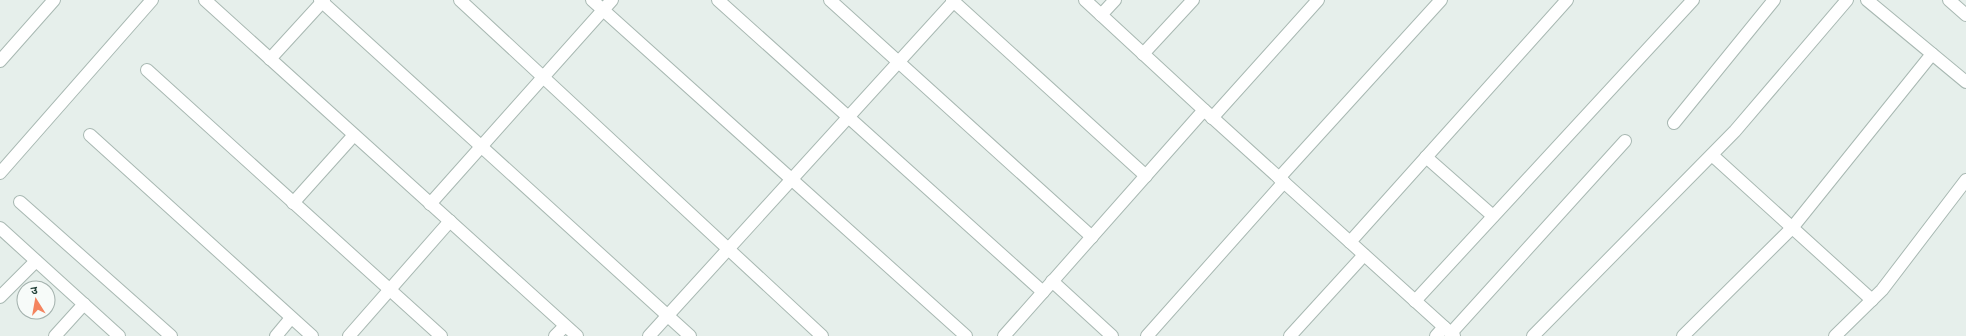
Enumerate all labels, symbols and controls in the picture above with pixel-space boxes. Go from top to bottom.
north arrow [16,280,56,320]
text: उ [30,285,39,297]

